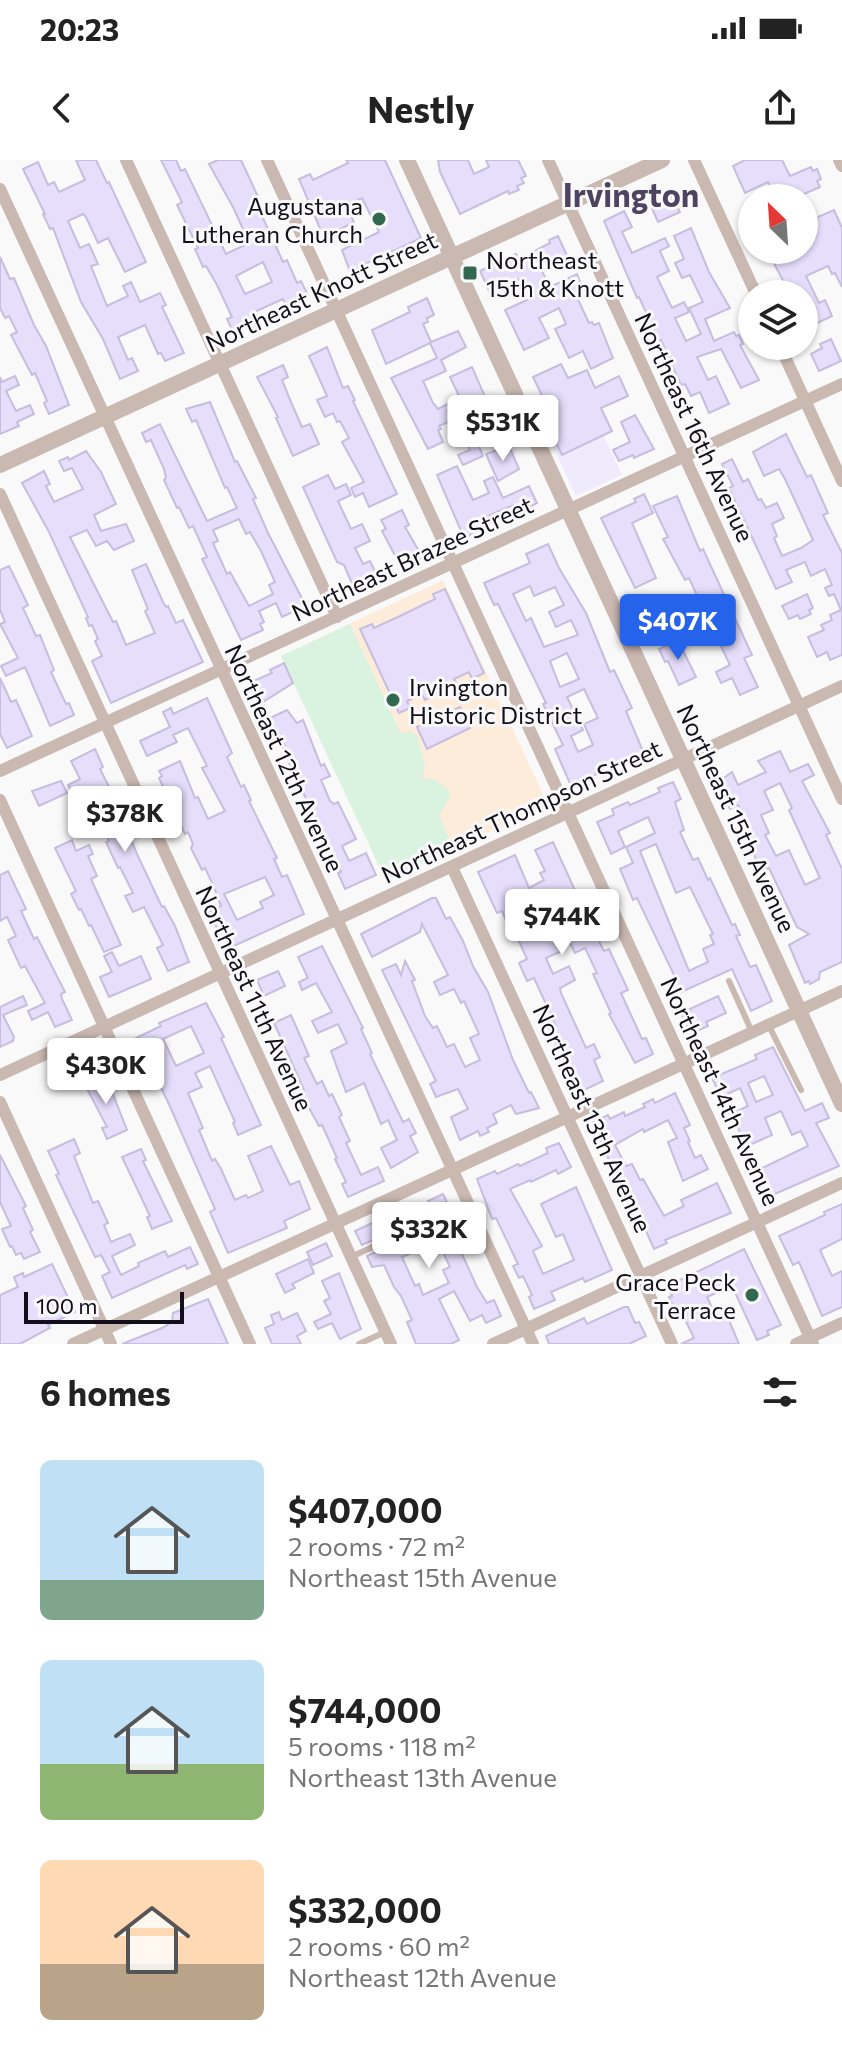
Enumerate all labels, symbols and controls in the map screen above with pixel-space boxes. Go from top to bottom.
text: 20:23 [40,10,119,47]
icon: back [40,86,84,130]
text: Nestly [367,86,475,130]
icon: share [758,86,802,130]
district label: Irvington [563,174,699,214]
north arrow [738,184,818,264]
map controls [738,184,818,360]
place label: Augustana Lutheran Church [181,191,363,248]
marker: Augustana Lutheran Church [370,210,388,228]
street label: Northeast Knott Street [201,224,442,357]
place label: Northeast 15th & Knott [486,245,624,302]
marker: Northeast 15th & Knott [461,264,479,282]
button: layers [738,280,818,360]
street label: Northeast 16th Avenue [629,308,761,546]
pin: $531K [447,395,559,463]
text: $531K [465,405,541,436]
street label: Northeast Brazee Street [287,489,538,627]
pin: $407K [622,594,734,662]
text: $407K [638,604,718,635]
street label: Northeast 12th Avenue [219,640,351,876]
place label: Irvington Historic District [409,672,582,729]
marker: Irvington Historic District [384,691,402,709]
street label: Northeast 15th Avenue [671,699,803,937]
street label: Northeast Thompson Street [376,733,666,889]
pin: $378K [69,786,181,854]
text: $378K [86,796,164,827]
street label: Northeast 11th Avenue [190,881,320,1115]
pin: $744K [506,889,618,957]
text: $744K [523,899,601,930]
street label: Northeast 14th Avenue [655,972,787,1210]
street label: Northeast 13th Avenue [527,999,659,1237]
pin: $430K [50,1038,162,1106]
text: $430K [65,1048,147,1079]
pin: $332K [373,1202,485,1270]
text: $332K [390,1212,468,1243]
place label: Grace Peck Terrace [615,1267,736,1324]
marker: Grace Peck Terrace [743,1286,761,1304]
scale bar [24,1288,184,1324]
text: 100 m [36,1292,98,1319]
icon: filters [758,1370,802,1414]
text: 6 homes [40,1371,171,1413]
text: $407,000 [288,1488,443,1530]
icon: home [104,1492,200,1588]
text: 2 rooms · 72 m² [288,1530,465,1561]
text: Northeast 15th Avenue [288,1561,557,1592]
text: $744,000 [288,1688,442,1730]
icon: home [104,1692,200,1788]
text: 5 rooms · 118 m² [288,1730,476,1761]
text: Northeast 13th Avenue [288,1761,557,1792]
text: $332,000 [288,1888,442,1930]
icon: home [104,1892,200,1988]
text: 2 rooms · 60 m² [288,1930,470,1961]
text: Northeast 12th Avenue [288,1961,557,1992]

